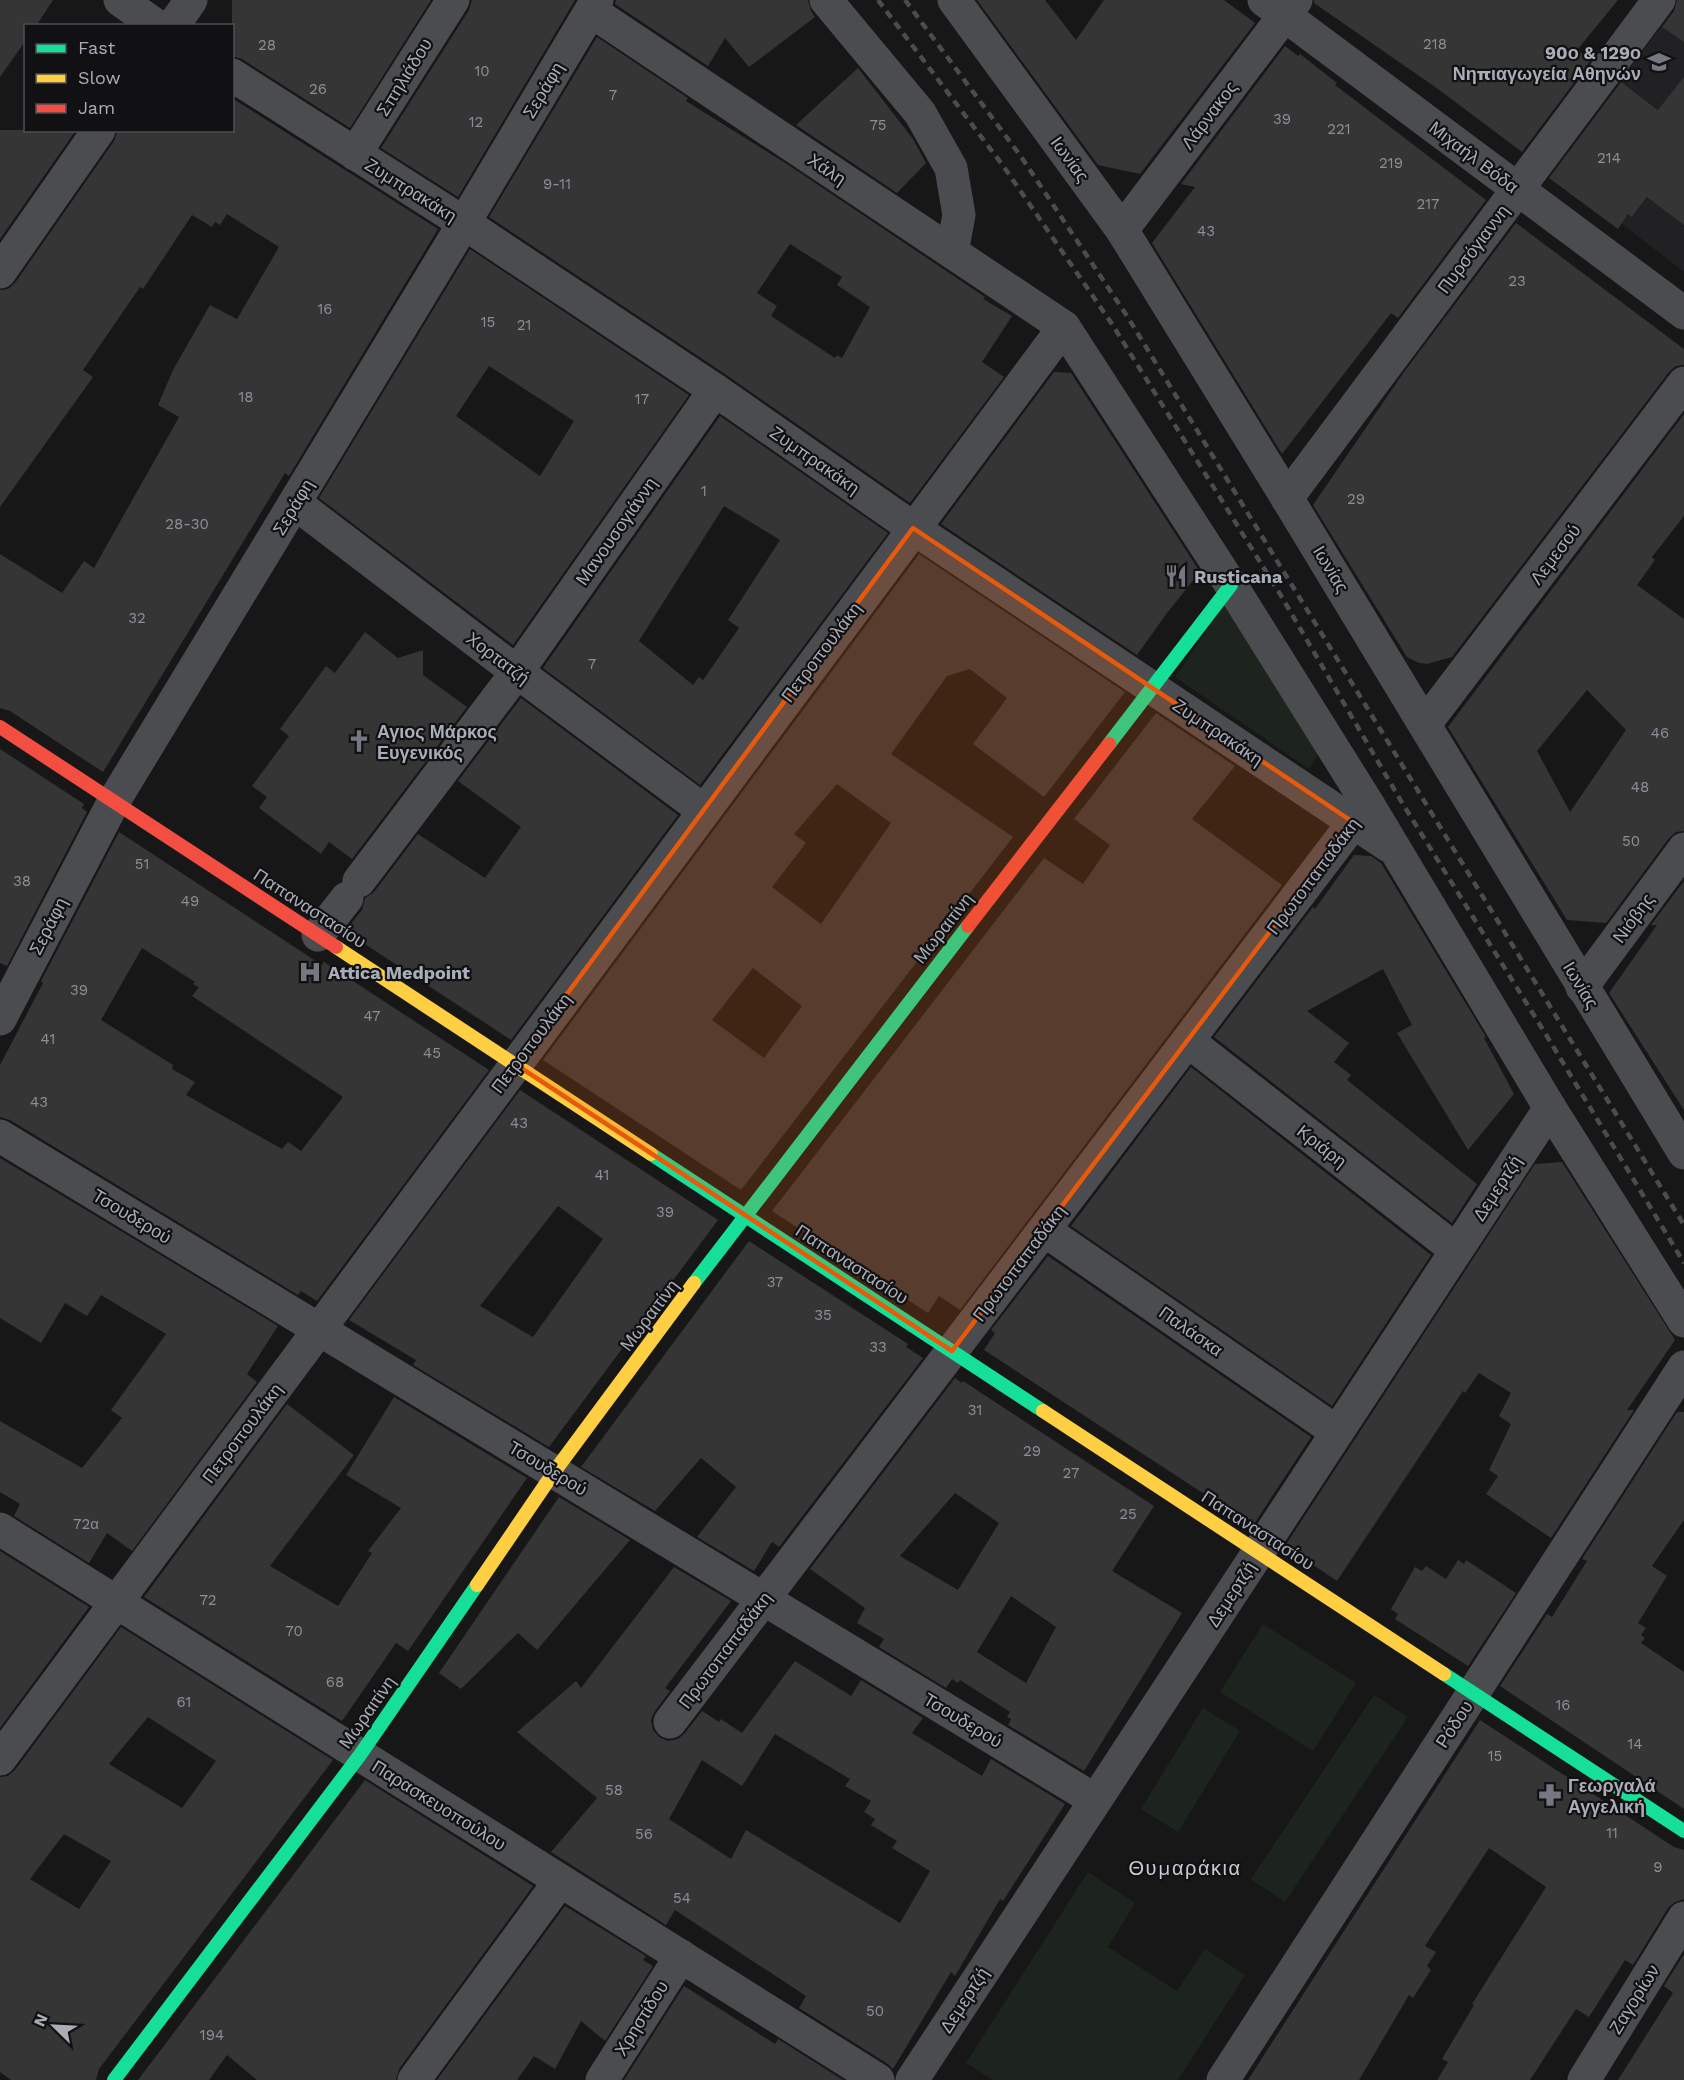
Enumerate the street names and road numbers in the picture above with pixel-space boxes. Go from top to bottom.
street label: Σπηλιάδου [372,34,436,120]
street label: Σεράφη [518,58,568,122]
street label: Λάρνακος [1177,77,1242,153]
street label: Μιχαήλ Βόδα [1425,117,1523,197]
street label: Ιωνίας [1046,132,1094,186]
street label: Χάλη [804,149,850,189]
street label: Ζυμπρακάκη [361,154,461,226]
street label: Πυρσόγιαννη [1433,201,1513,297]
street label: Ζυμπρακάκη [766,422,864,498]
street label: Μανουσογιάννη [571,473,661,589]
street label: Σεράφη [268,475,318,539]
street label: Λεμεσού [1525,520,1585,588]
street label: Ιωνίας [1309,542,1353,597]
street label: Πετροπουλάκη [777,598,865,706]
street label: Χορτατζή [462,627,534,689]
street label: Ζυμπρακάκη [1169,694,1267,770]
street label: Πρωτοπαπαδάκη [1262,814,1364,938]
street label: Παπαναστασίου [250,864,370,952]
street label: Μωραιτίνη [909,889,977,967]
street label: Νιόβης [1608,889,1658,947]
street label: Σεράφη [25,894,71,958]
street label: Ιωνίας [1559,958,1603,1013]
street label: Πετροπουλάκη [487,989,575,1097]
street label: Κριάρη [1293,1120,1351,1172]
street label: Δεμερτζή [1468,1151,1526,1225]
street label: Τσουδερού [89,1184,175,1248]
street label: Πρωτοπαπαδάκη [968,1201,1070,1325]
street label: Παπαναστασίου [792,1220,912,1308]
street label: Μωραιτίνη [615,1275,683,1355]
street label: Παλάσκα [1155,1302,1227,1360]
street label: Πετροπουλάκη [198,1379,286,1487]
street label: Τσουδερού [505,1436,591,1500]
street label: Παπαναστασίου [1198,1486,1318,1574]
street label: Δεμερτζή [1202,1557,1260,1631]
street label: Πρωτοπαπαδάκη [674,1588,776,1712]
street label: Μωραιτίνη [334,1672,400,1752]
street label: Τσουδερού [920,1688,1006,1752]
street label: Ρόδου [1431,1697,1477,1751]
street label: Παρασκευοπούλου [368,1755,510,1855]
street label: Ζαγορίων [1605,1960,1663,2038]
street label: Δεμερτζή [935,1963,993,2037]
street label: Χρηστίδου [610,1977,672,2059]

